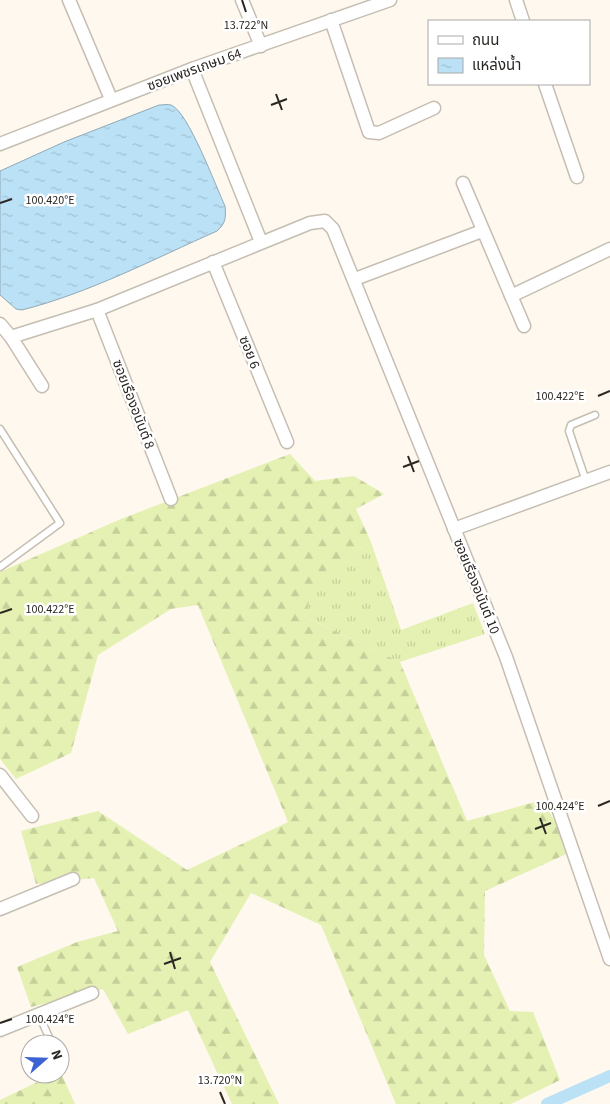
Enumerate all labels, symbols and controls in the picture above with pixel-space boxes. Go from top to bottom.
text: 13.722°N [224,17,268,34]
legend [428,20,590,85]
text: ถนน [472,30,499,51]
street label: ซอยเพชรเกษม 64 [144,44,244,96]
text: แหล่งน้ำ [472,54,521,76]
text: 100.420°E [25,192,75,209]
street label: ซอย 6 [233,333,265,372]
street label: ซอยเรืองอนันต์ 8 [107,357,159,452]
text: 100.422°E [535,388,585,405]
street label: ซอยเรืองอนันต์ 10 [448,536,504,637]
text: 100.422°E [25,601,75,618]
text: 100.424°E [535,798,585,815]
text: 100.424°E [25,1011,75,1028]
north arrow [20,1034,70,1084]
text: N [45,1047,67,1063]
text: 13.720°N [198,1072,242,1089]

